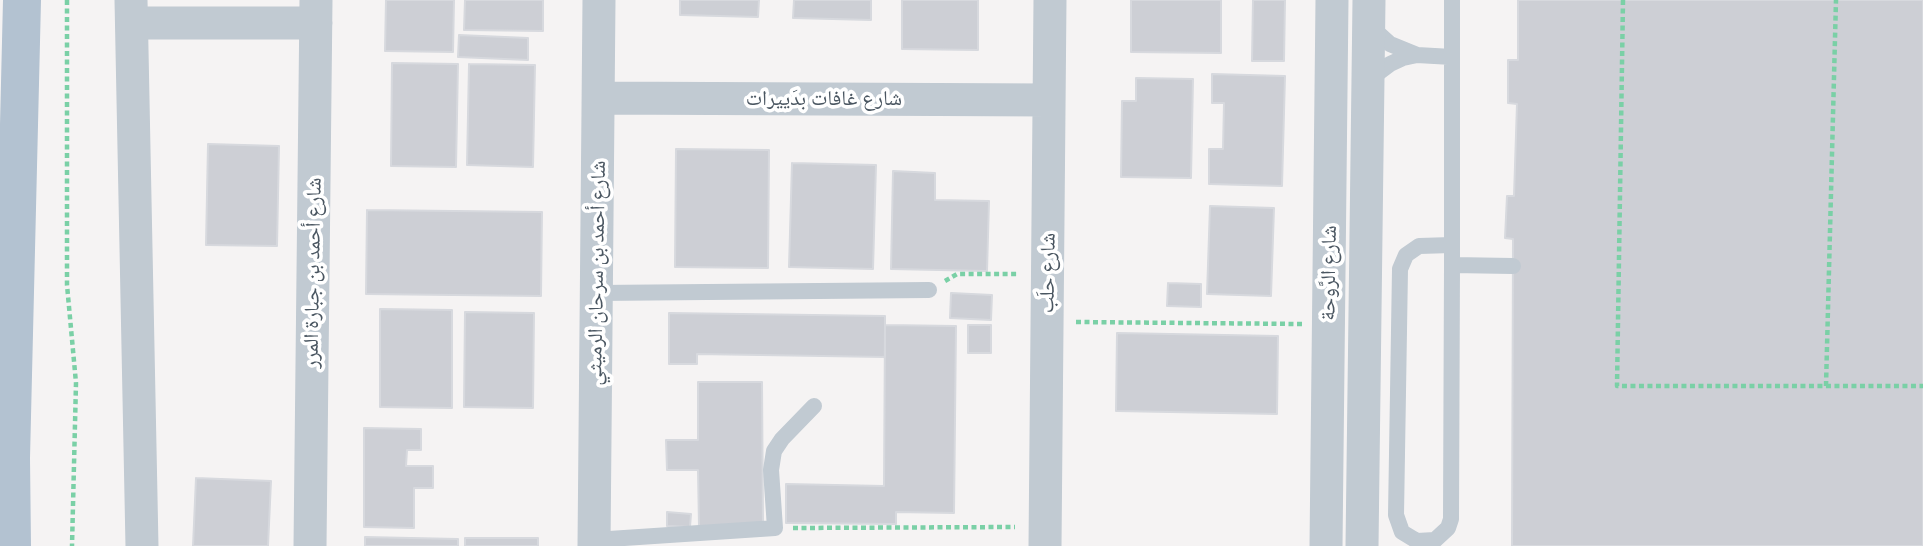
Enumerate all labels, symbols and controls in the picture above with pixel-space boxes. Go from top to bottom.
street label: شارع غافات بدَييرات [746,86,902,112]
street label: شارع أحمد بن سرحان الرميثي [582,160,612,386]
street label: شارع أحمد بن جبارة المرر [299,177,327,369]
street label: شارع الرَّوحة [1316,225,1342,321]
street label: شارع حلَب [1035,233,1061,313]

